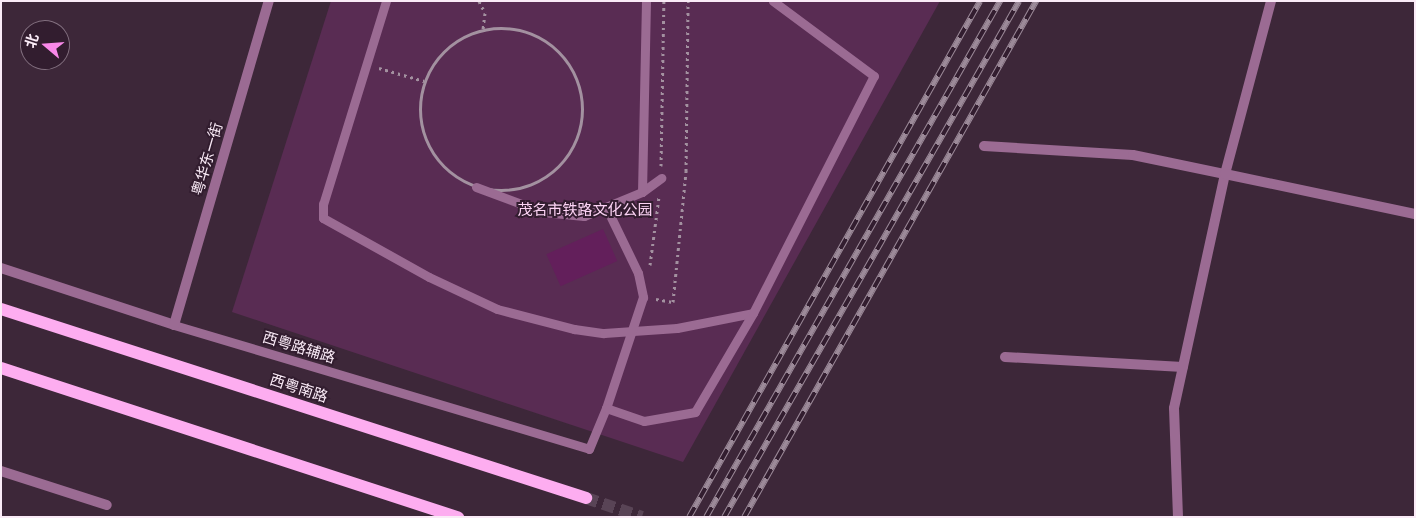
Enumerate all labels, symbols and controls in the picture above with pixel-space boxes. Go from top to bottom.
north arrow [20,20,70,70]
text: 北 [20,31,42,50]
street label: 粤华东一街 [188,120,226,198]
park label: 茂名市铁路文化公园 [518,201,652,219]
street label: 西粤路辅路 [261,327,337,367]
street label: 西粤南路 [268,370,330,406]

